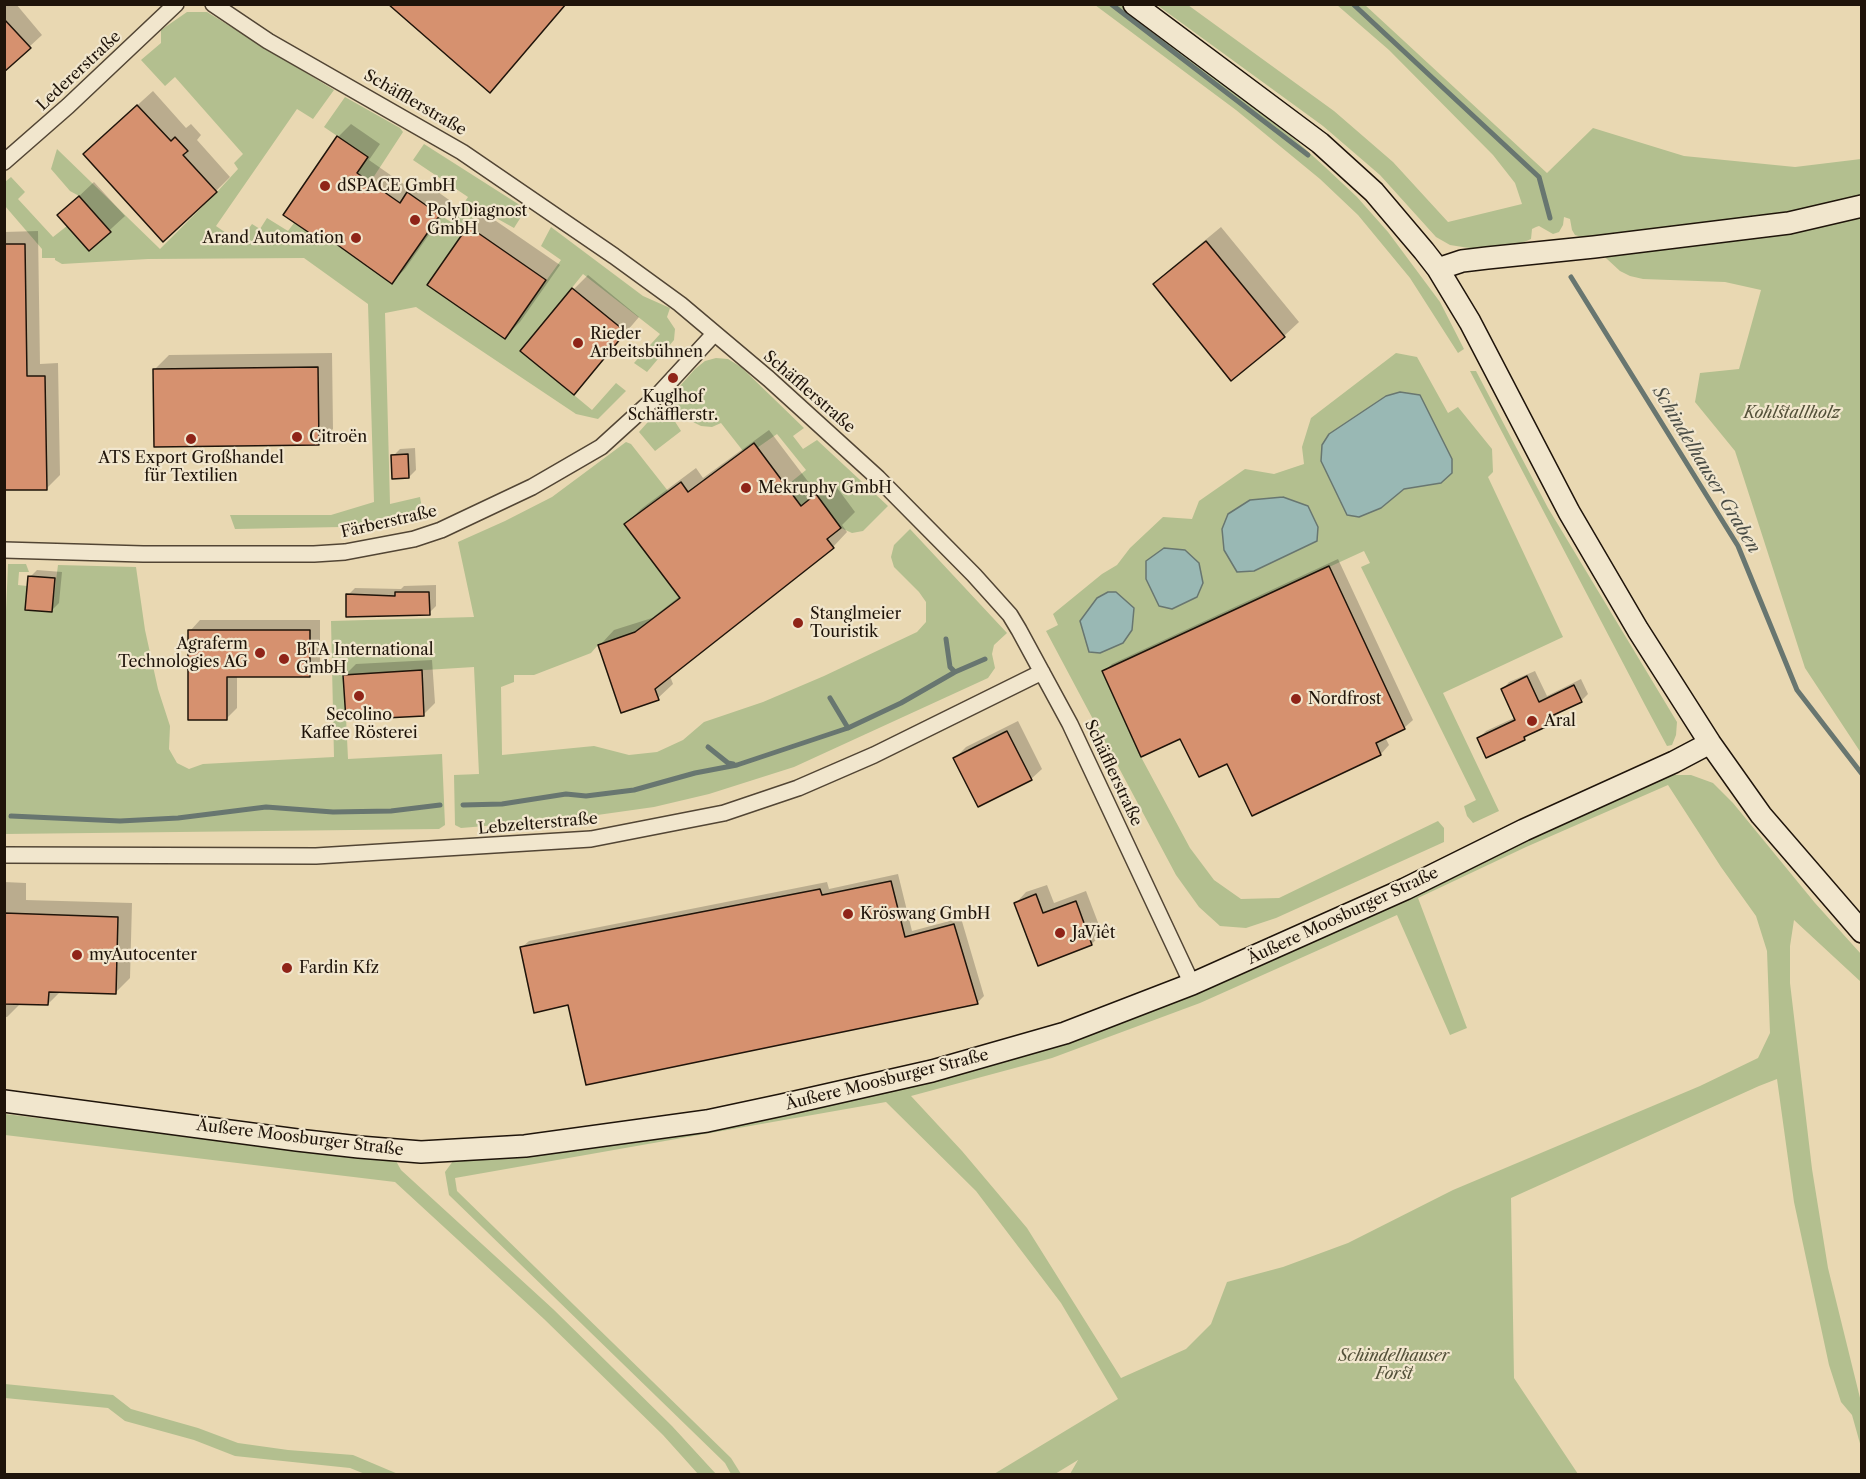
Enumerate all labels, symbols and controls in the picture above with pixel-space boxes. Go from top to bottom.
street label: Ledererstraße [33,27,125,115]
street label: Schäfflerstraße [360,66,470,140]
place label: dSPACE GmbH [337,176,456,196]
marker: dSPACE GmbH [318,179,332,193]
place label: PolyDiagnost GmbH [427,201,527,239]
marker: PolyDiagnost GmbH [408,213,422,227]
place label: Arand Automation [202,228,344,248]
marker: Arand Automation [349,231,363,245]
place label: Rieder Arbeitsbühnen [590,324,703,362]
marker: Rieder Arbeitsbühnen [571,336,585,350]
street label: Schäfflerstraße [759,347,859,437]
marker: Kuglhof Schäfflerstr. [666,371,680,385]
water label: Schindelhauser Graben [1648,383,1764,557]
place label: Kuglhof Schäfflerstr. [628,387,718,425]
park label: Kohlstallholz [1744,403,1840,423]
place label: Citroën [309,427,367,447]
marker: Citroën [290,430,304,444]
marker: ATS Export Großhandel für Textilien [184,432,198,446]
place label: ATS Export Großhandel für Textilien [98,448,284,486]
place label: Mekruphy GmbH [758,478,892,498]
marker: Mekruphy GmbH [739,481,753,495]
street label: Färberstraße [339,502,439,542]
place label: Stanglmeier Touristik [810,604,901,642]
marker: Stanglmeier Touristik [791,616,805,630]
place label: Agraferm Technologies AG [118,634,248,672]
place label: BTA International GmbH [296,640,433,678]
marker: Agraferm Technologies AG [253,646,267,660]
marker: BTA International GmbH [277,652,291,666]
marker: Secolino Kaffee Rösterei [352,689,366,703]
place label: Nordfrost [1308,689,1381,709]
marker: Nordfrost [1289,692,1303,706]
place label: Secolino Kaffee Rösterei [300,705,418,743]
place label: Aral [1544,711,1576,731]
marker: Aral [1525,714,1539,728]
street label: Schäfflerstraße [1080,717,1146,829]
street label: Lebzelterstraße [477,809,599,839]
street label: Äußere Moosburger Straße [1244,863,1442,969]
place label: Kröswang GmbH [860,904,990,924]
marker: Kröswang GmbH [841,907,855,921]
place label: JaViêt [1072,923,1115,943]
marker: JaViêt [1053,926,1067,940]
place label: myAutocenter [89,945,197,965]
marker: myAutocenter [70,948,84,962]
place label: Fardin Kfz [299,958,379,978]
marker: Fardin Kfz [280,961,294,975]
street label: Äußere Moosburger Straße [783,1045,991,1115]
street label: Äußere Moosburger Straße [195,1116,405,1160]
park label: Schindelhauser Forst [1339,1346,1449,1384]

